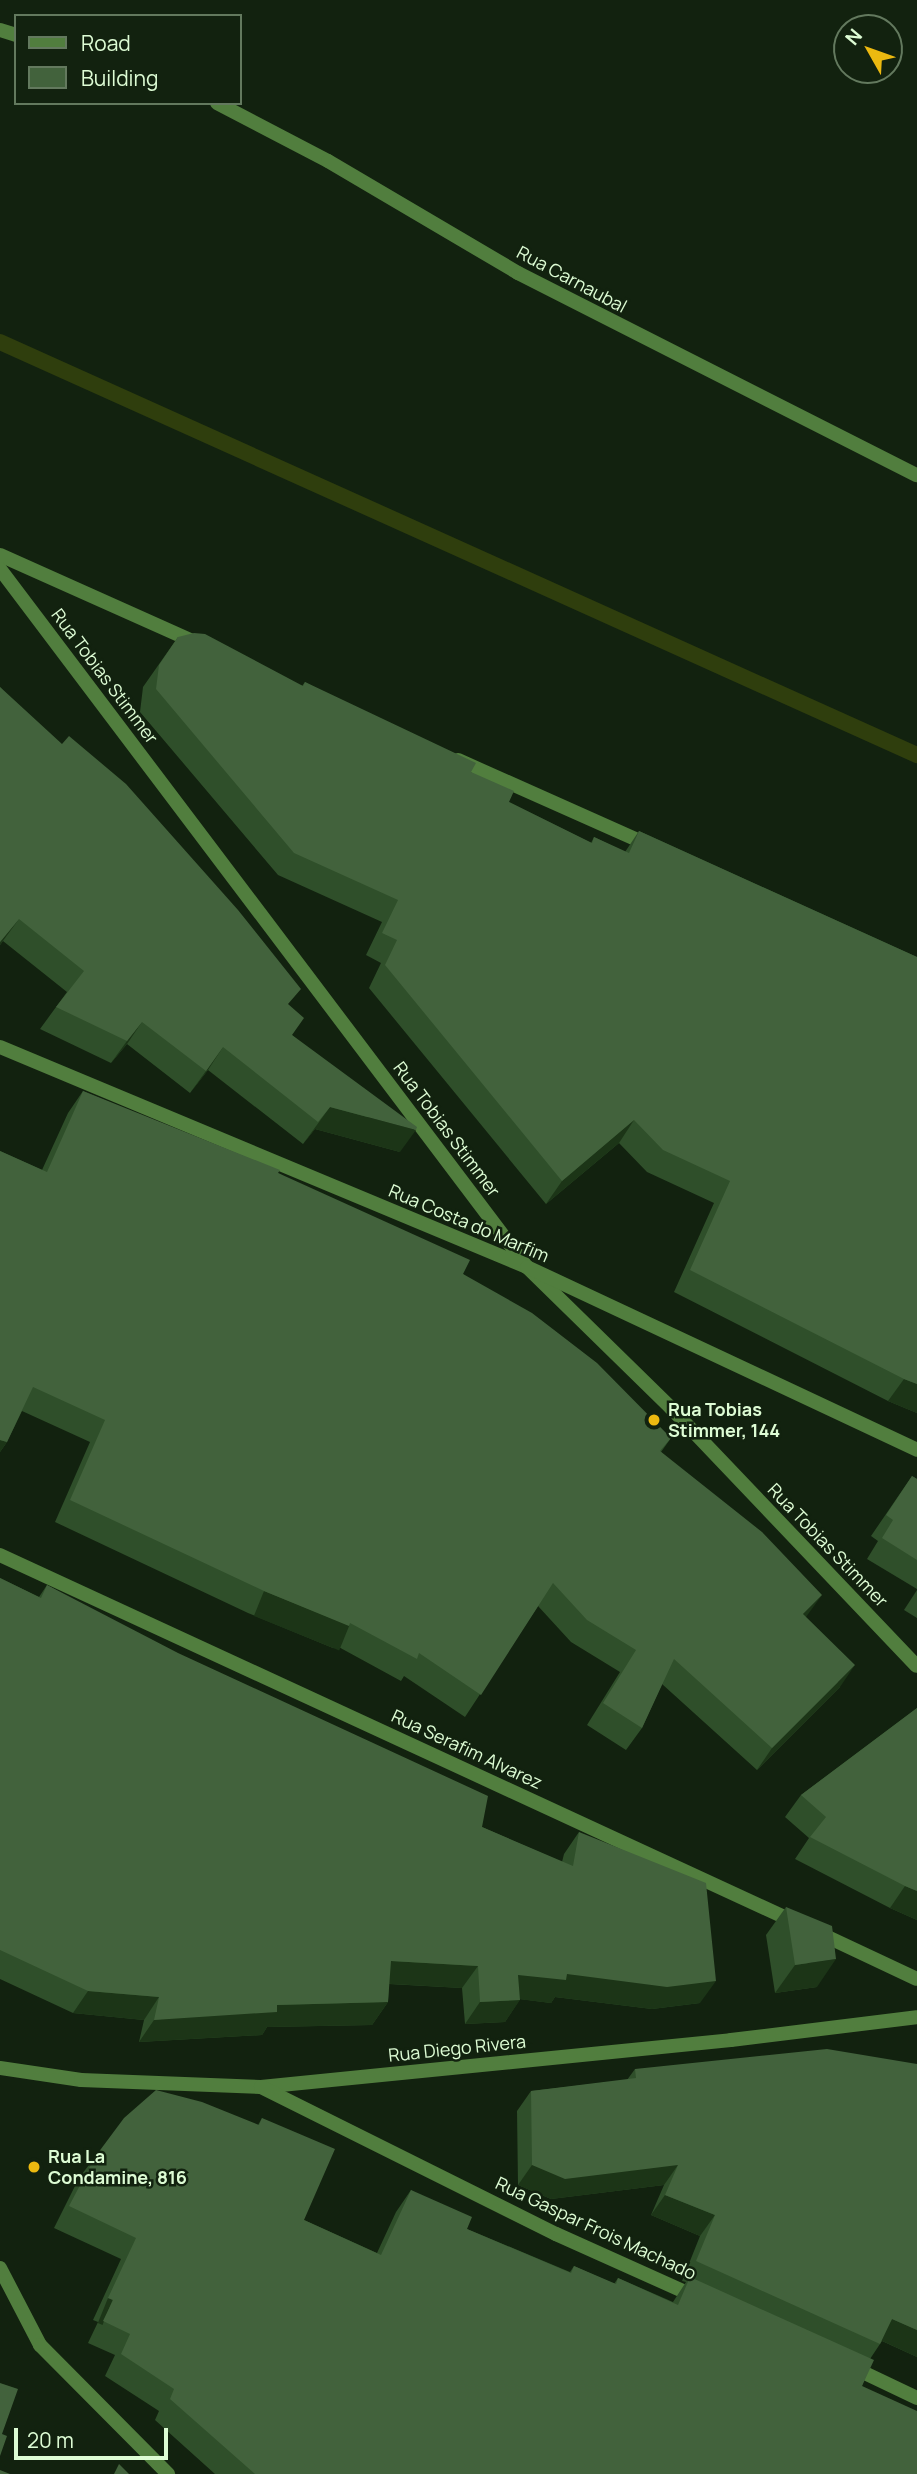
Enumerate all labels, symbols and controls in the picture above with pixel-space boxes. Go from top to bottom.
legend [14,14,242,105]
north arrow [833,14,903,84]
text: N [839,23,868,50]
text: Road [81,29,131,57]
text: Building [81,64,158,92]
street label: Rua Carnaubal [513,241,631,317]
street label: Rua Tobias Stimmer [47,604,163,748]
street label: Rua Tobias Stimmer [389,1057,505,1201]
street label: Rua Costa do Marfim [386,1179,552,1267]
place label: Rua Tobias Stimmer, 144 [668,1399,780,1442]
marker: Rua Tobias Stimmer, 144 [646,1412,662,1428]
street label: Rua Tobias Stimmer [763,1479,893,1611]
street label: Rua Serafim Alvarez [388,1705,546,1793]
street label: Rua Diego Rivera [387,2030,527,2066]
place label: Rua La Condamine, 816 [48,2146,187,2188]
marker: Rua La Condamine, 816 [26,2159,42,2175]
street label: Rua Gaspar Frois Machado [492,2172,700,2284]
scale bar [18,2414,172,2458]
text: 20 m [27,2426,74,2454]

